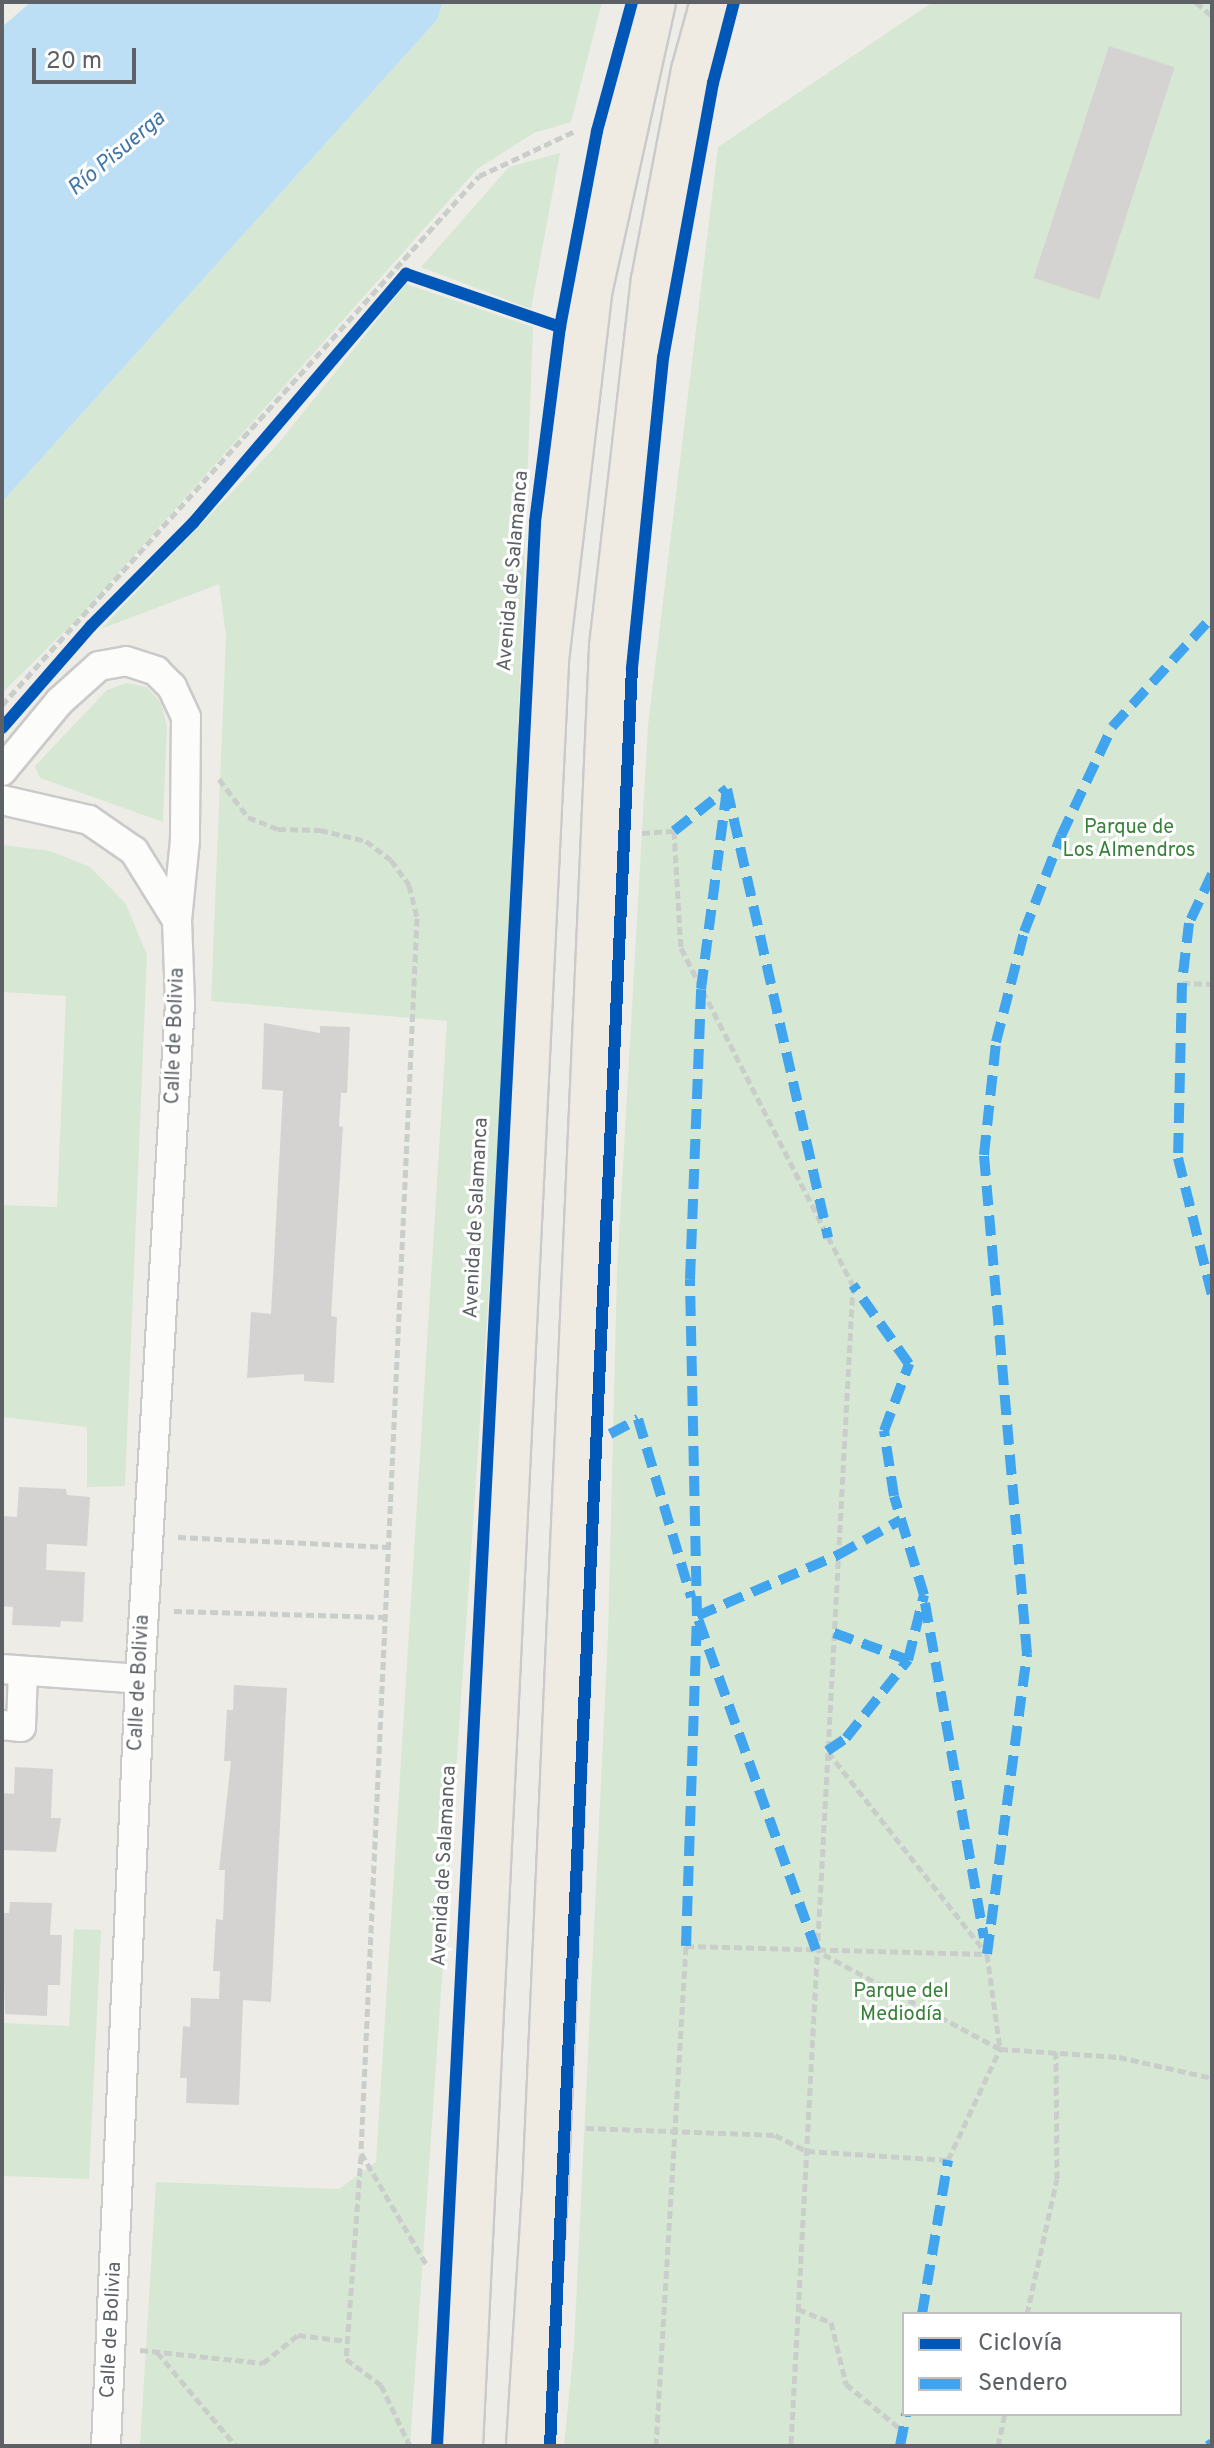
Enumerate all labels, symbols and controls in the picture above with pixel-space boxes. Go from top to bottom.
scale bar [36,32,140,82]
text: 20 m [46,47,102,77]
water label: Río Pisuerga [63,106,171,202]
street label: Avenida de Salamanca [493,470,535,672]
park label: Parque de Los Almendros [1062,817,1196,864]
street label: Calle de Bolivia [162,967,190,1105]
street label: Avenida de Salamanca [460,1117,494,1319]
street label: Calle de Bolivia [124,1614,156,1752]
street label: Avenida de Salamanca [428,1765,462,1967]
park label: Parque del Mediodía [853,1980,949,2027]
street label: Calle de Bolivia [96,2261,128,2399]
legend [902,2312,1182,2416]
text: Ciclovía [978,2329,1062,2359]
text: Sendero [978,2369,1068,2399]

